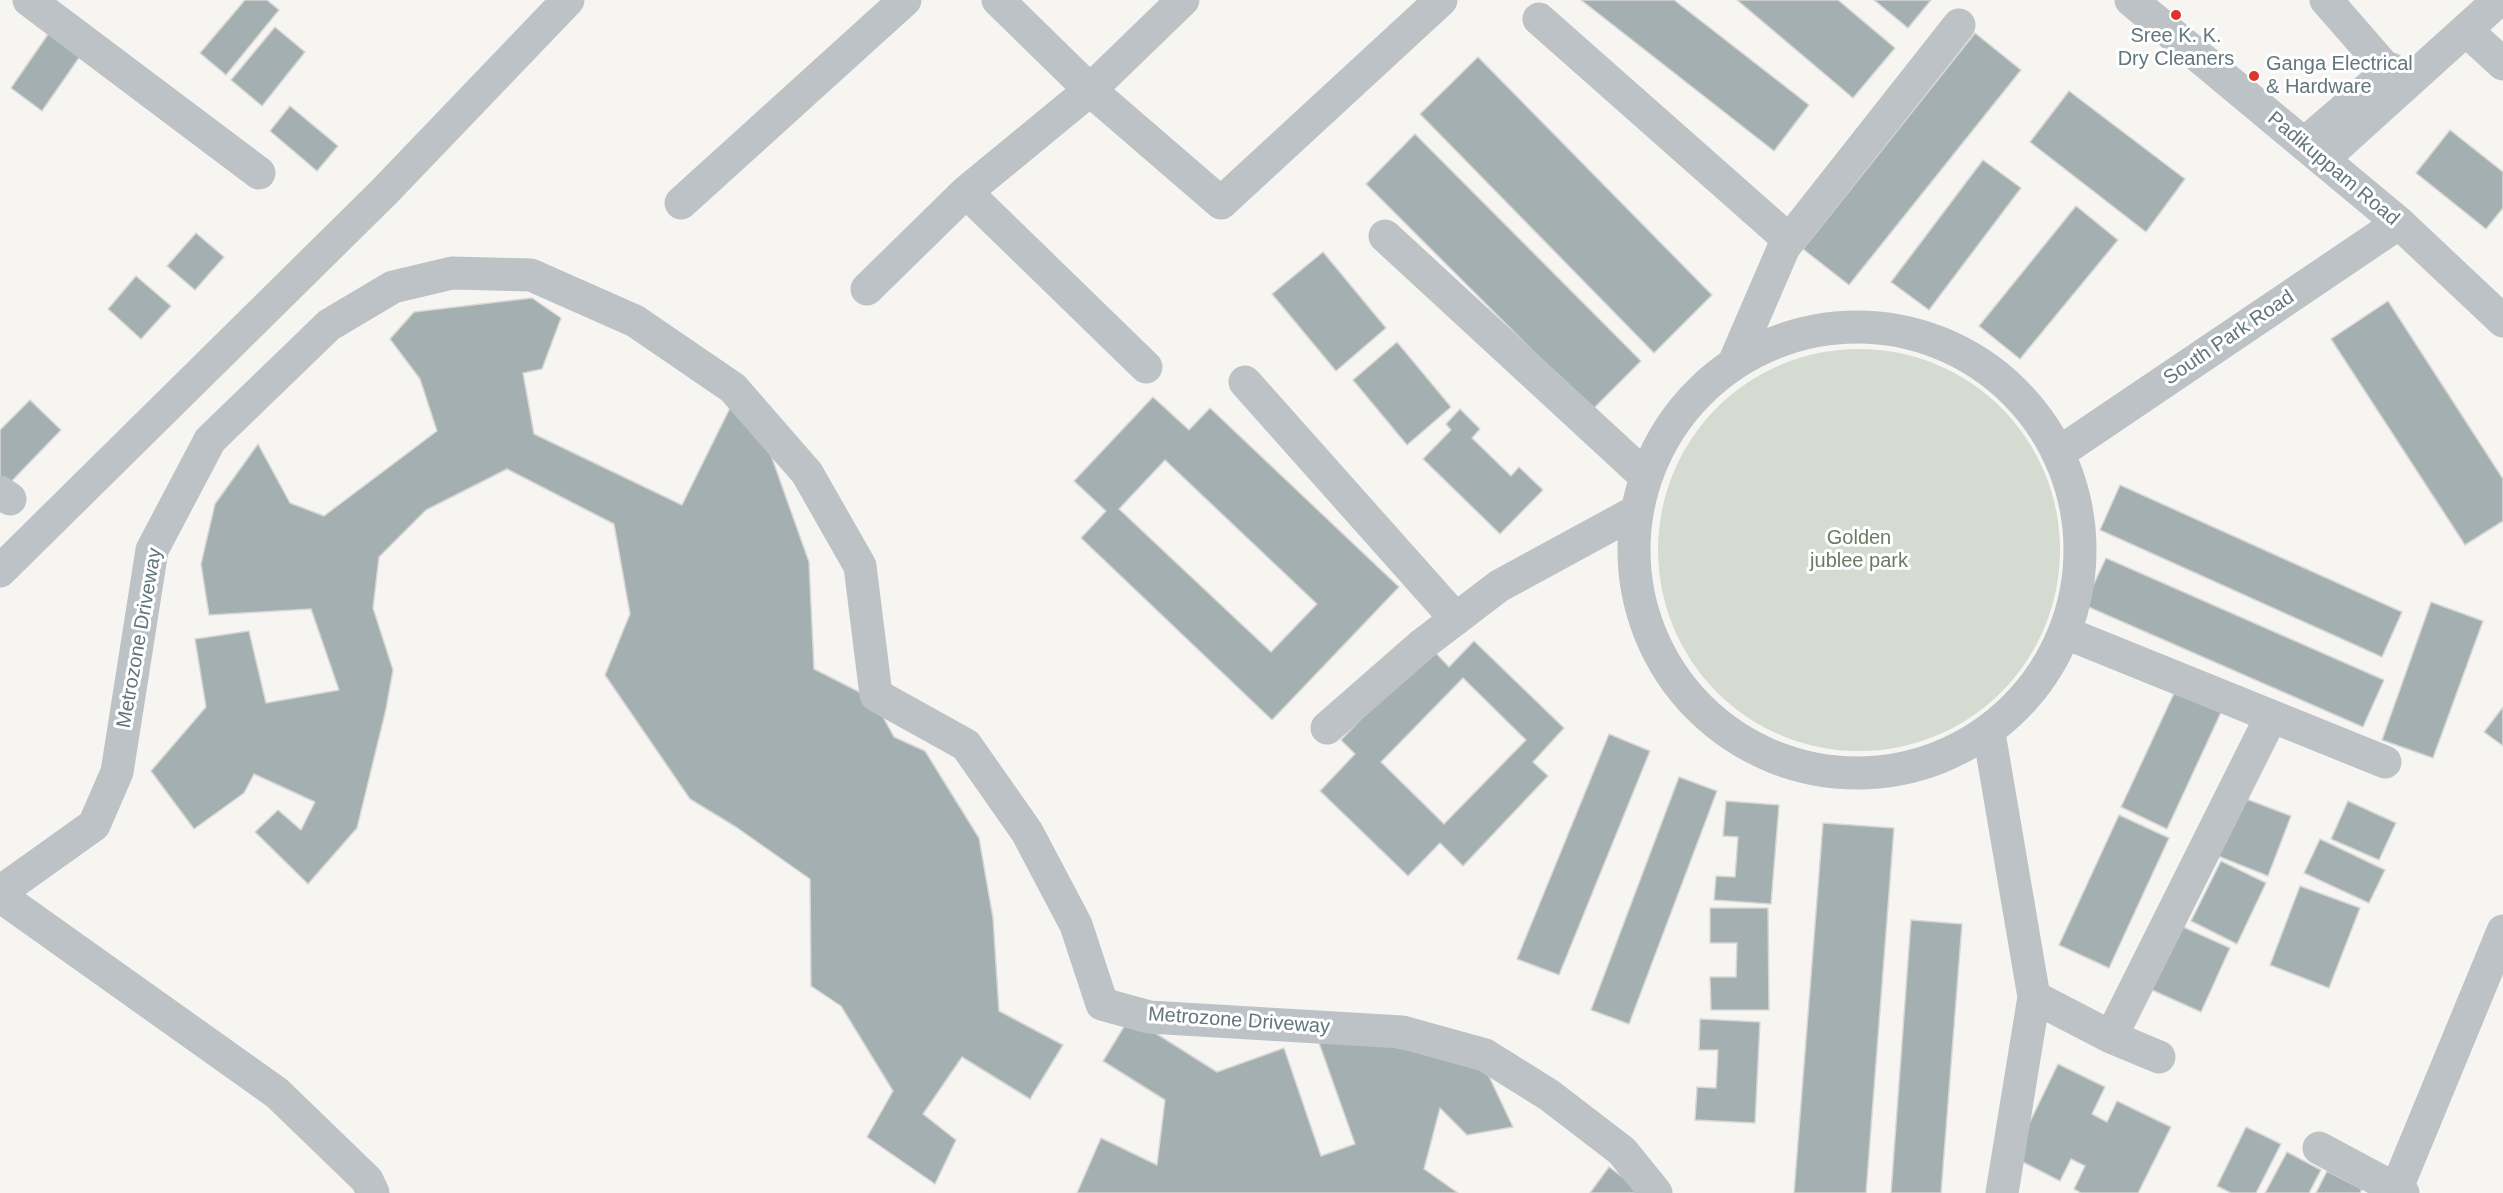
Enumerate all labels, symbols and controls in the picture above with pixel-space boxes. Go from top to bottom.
marker: Sree K. K. Dry Cleaners [2169,8,2183,22]
place label: Sree K. K. Dry Cleaners [2118,24,2234,71]
place label: Ganga Electrical & Hardware [2266,52,2413,99]
marker: Ganga Electrical & Hardware [2247,69,2261,83]
street label: Padikuppam Road [2262,107,2404,231]
street label: South Park Road [2159,285,2299,391]
park label: Golden jublee park [1810,526,1908,573]
street label: Metrozone Driveway [112,546,168,730]
street label: Metrozone Driveway [1147,1003,1331,1039]

